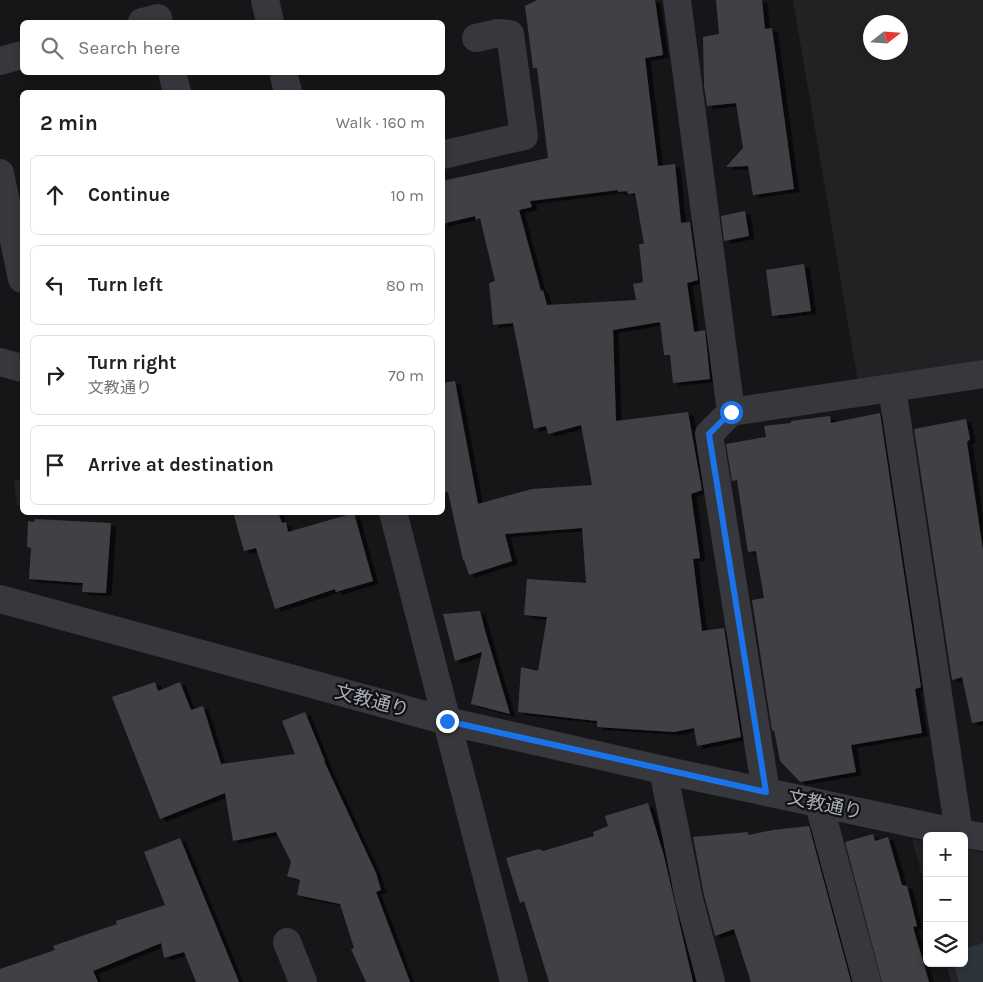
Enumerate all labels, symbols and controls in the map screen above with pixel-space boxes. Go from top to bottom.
north arrow [863,15,908,60]
search box [20,20,445,75]
icon: search [38,34,66,62]
text: Search here [78,37,180,59]
text: 2 min [40,111,98,135]
text: Walk · 160 m [336,113,425,132]
icon: ahead [41,181,69,209]
text: Continue [88,184,170,206]
text: 10 m [390,186,424,205]
icon: left [41,271,69,299]
text: Turn left [88,274,163,296]
text: 80 m [386,276,424,295]
text: Turn right [88,352,177,374]
icon: right [41,361,69,389]
text: 70 m [388,366,424,385]
text: 文教通り [88,378,152,397]
route start [720,401,743,424]
icon: arrive [41,451,69,479]
text: Arrive at destination [88,454,274,476]
street label: 文教通り [332,681,412,721]
route end [436,710,459,733]
street label: 文教通り [786,786,864,824]
map controls [923,832,968,967]
button: + [923,832,968,877]
button: − [923,877,968,922]
button: layers [923,922,968,967]

